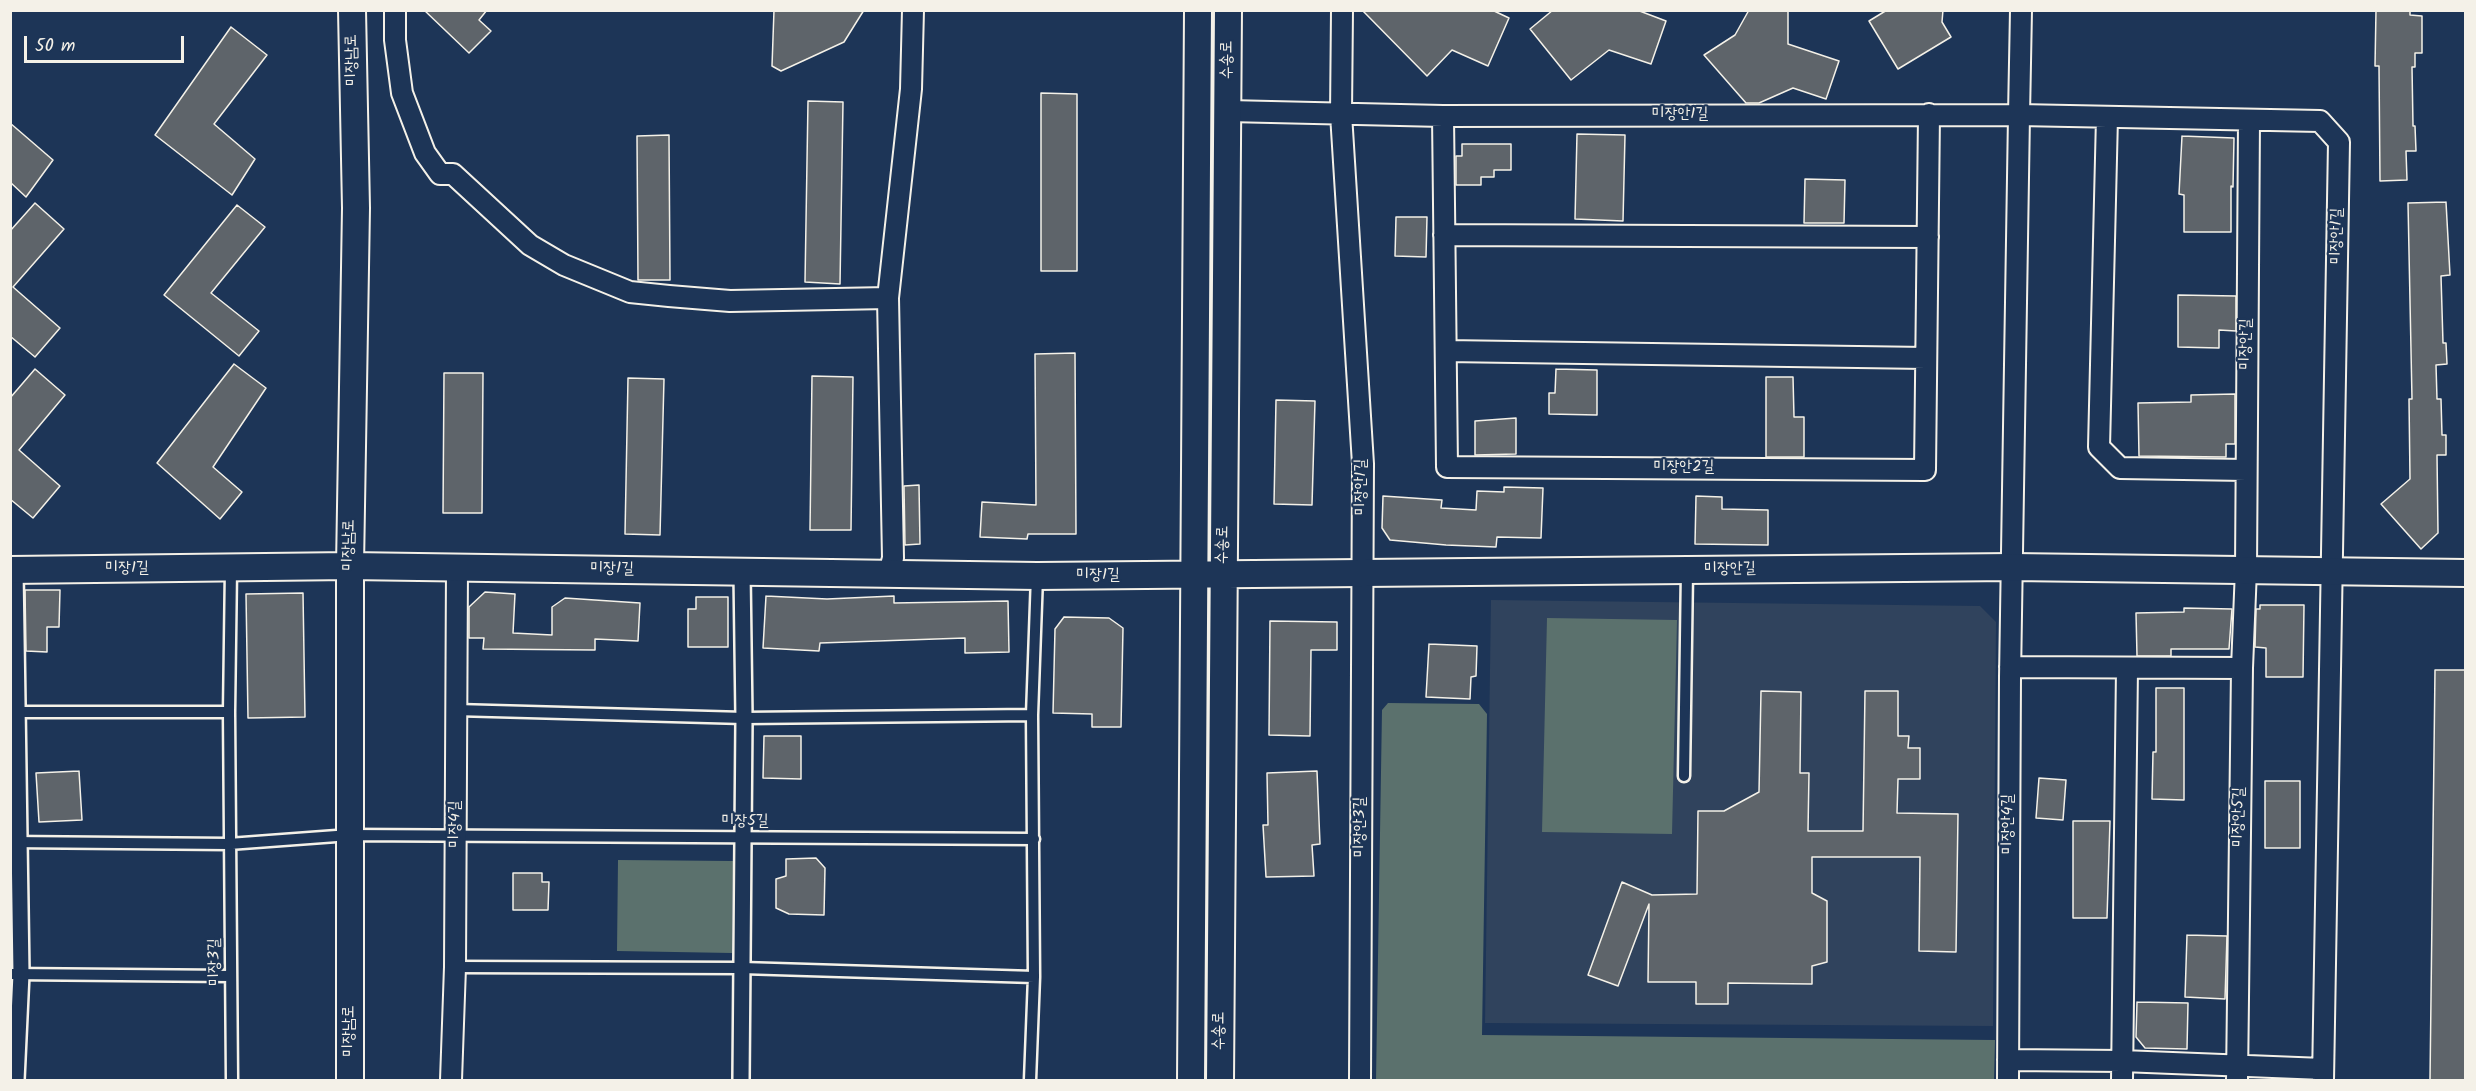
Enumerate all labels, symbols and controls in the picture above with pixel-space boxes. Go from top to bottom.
scale bar [27,24,188,62]
text: 50 m [35,32,75,61]
street label: 미장남로 [343,34,363,86]
street label: 수송로 [1218,41,1238,79]
street label: 미장안1길 [1652,105,1708,125]
street label: 미장안1길 [2328,208,2348,264]
street label: 미장안길 [2237,318,2257,370]
street label: 미장안2길 [1654,458,1714,478]
street label: 미장안1길 [1352,459,1372,515]
street label: 미장남로 [340,519,360,571]
street label: 수송로 [1214,526,1234,564]
street label: 미장1길 [105,559,149,579]
street label: 미장1길 [590,560,634,580]
street label: 미장안길 [1704,560,1756,580]
street label: 미장1길 [1076,566,1120,586]
street label: 미장안5길 [2230,787,2250,847]
street label: 미장안4길 [1999,794,2019,854]
street label: 미장안3길 [1351,797,1371,857]
street label: 미장4길 [446,800,466,848]
street label: 미장5길 [721,812,769,832]
street label: 미장3길 [206,938,226,986]
street label: 미장남로 [340,1005,360,1057]
street label: 수송로 [1210,1012,1230,1050]

